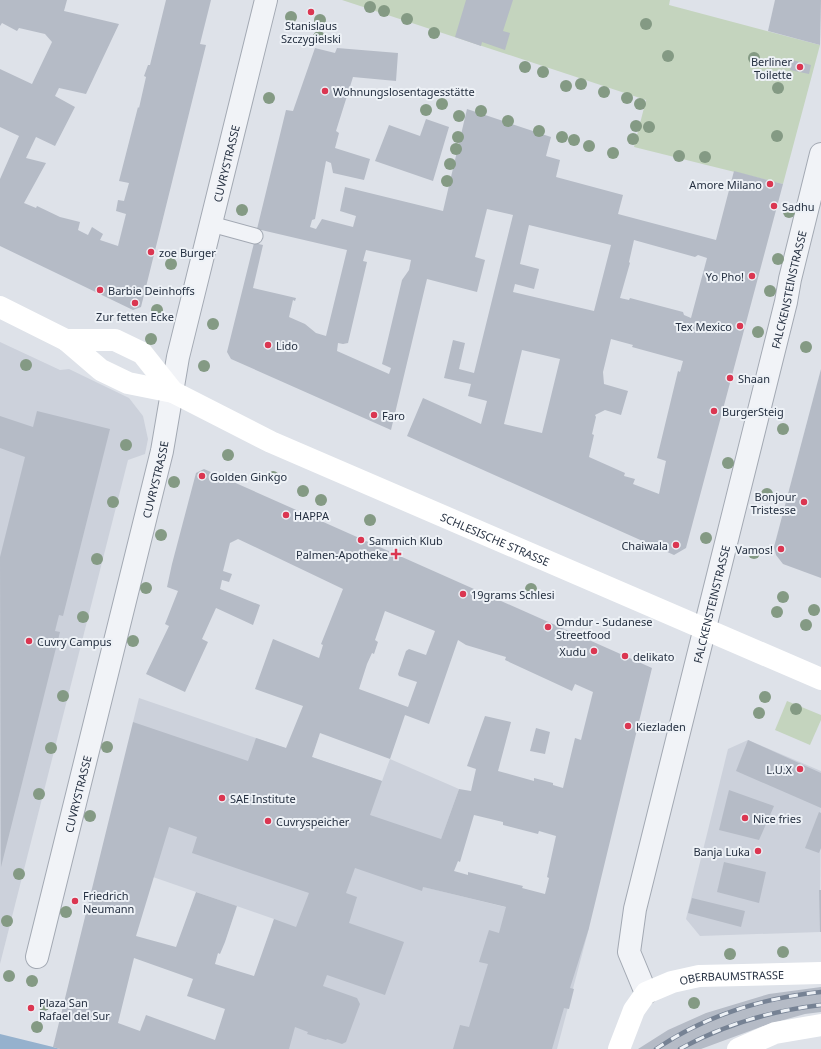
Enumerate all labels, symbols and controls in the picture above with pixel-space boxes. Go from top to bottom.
marker: Stanislaus Szczygielski [306,7,316,17]
place label: Stanislaus Szczygielski [281,18,341,46]
place label: Berliner Toilette [751,54,792,82]
marker: Berliner Toilette [795,62,805,72]
place label: Wohnungslosentagesstätte [333,84,475,99]
marker: Wohnungslosentagesstätte [320,86,330,96]
street label: CUVRYSTRASSE [209,123,242,203]
place label: Amore Milano [689,177,762,192]
marker: Amore Milano [765,179,775,189]
place label: Sadhu [782,199,815,214]
marker: Sadhu [769,201,779,211]
street label: FALCKENSTEINSTRASSE [767,229,809,350]
place label: zoe Burger [159,245,216,260]
marker: zoe Burger [146,247,156,257]
place label: Yo Pho! [706,269,744,284]
marker: Yo Pho! [747,271,757,281]
place label: Barbie Deinhoffs [108,283,195,298]
marker: Barbie Deinhoffs [95,285,105,295]
marker: Zur fetten Ecke [130,298,140,308]
place label: Zur fetten Ecke [96,309,174,324]
place label: Tex Mexico [675,319,732,334]
marker: Tex Mexico [735,321,745,331]
place label: Lido [276,338,298,353]
marker: Lido [263,340,273,350]
place label: Shaan [738,371,770,386]
marker: Shaan [725,373,735,383]
place label: BurgerSteig [722,404,784,419]
marker: BurgerSteig [709,406,719,416]
place label: Faro [382,408,405,423]
marker: Faro [369,410,379,420]
street label: CUVRYSTRASSE [138,440,171,519]
place label: Golden Ginkgo [210,469,287,484]
marker: Golden Ginkgo [197,471,207,481]
place label: Bonjour Tristesse [751,489,796,517]
marker: Bonjour Tristesse [799,497,809,507]
place label: HAPPA [294,508,330,523]
street label: SCHLESISCHE STRASSE [438,509,552,569]
marker: HAPPA [281,510,291,520]
place label: Sammich Klub [369,533,443,548]
marker: Sammich Klub [356,535,366,545]
place label: Chaiwala [621,538,668,553]
marker: Chaiwala [671,540,681,550]
place label: Vamos! [735,542,773,557]
street label: FALCKENSTEINSTRASSE [689,544,733,665]
marker: Vamos! [776,544,786,554]
place label: Palmen-Apotheke [296,547,388,562]
marker: Palmen-Apotheke [391,549,401,559]
place label: 19grams Schlesi [471,587,555,602]
marker: 19grams Schlesi [458,589,468,599]
place label: Omdur - Sudanese Streetfood [556,614,653,642]
marker: Omdur - Sudanese Streetfood [543,622,553,632]
place label: Cuvry Campus [37,634,112,649]
marker: Cuvry Campus [24,636,34,646]
place label: Xudu [559,644,586,659]
marker: Xudu [589,646,599,656]
place label: delikato [633,649,675,664]
marker: delikato [620,651,630,661]
place label: Kiezladen [636,719,686,734]
marker: Kiezladen [623,721,633,731]
street label: CUVRYSTRASSE [61,754,94,834]
place label: L.U.X [766,762,793,777]
marker: L.U.X [795,764,805,774]
place label: SAE Institute [230,791,296,806]
marker: SAE Institute [217,793,227,803]
place label: Nice fries [753,811,801,826]
marker: Nice fries [740,813,750,823]
place label: Cuvryspeicher [276,814,350,829]
marker: Cuvryspeicher [263,816,273,826]
place label: Banja Luka [693,844,750,859]
marker: Banja Luka [753,846,763,856]
place label: Friedrich Neumann [83,888,134,916]
marker: Friedrich Neumann [70,896,80,906]
street label: OBERBAUMSTRASSE [678,966,784,988]
place label: Plaza San Rafael del Sur [39,995,110,1023]
marker: Plaza San Rafael del Sur [26,1003,36,1013]

